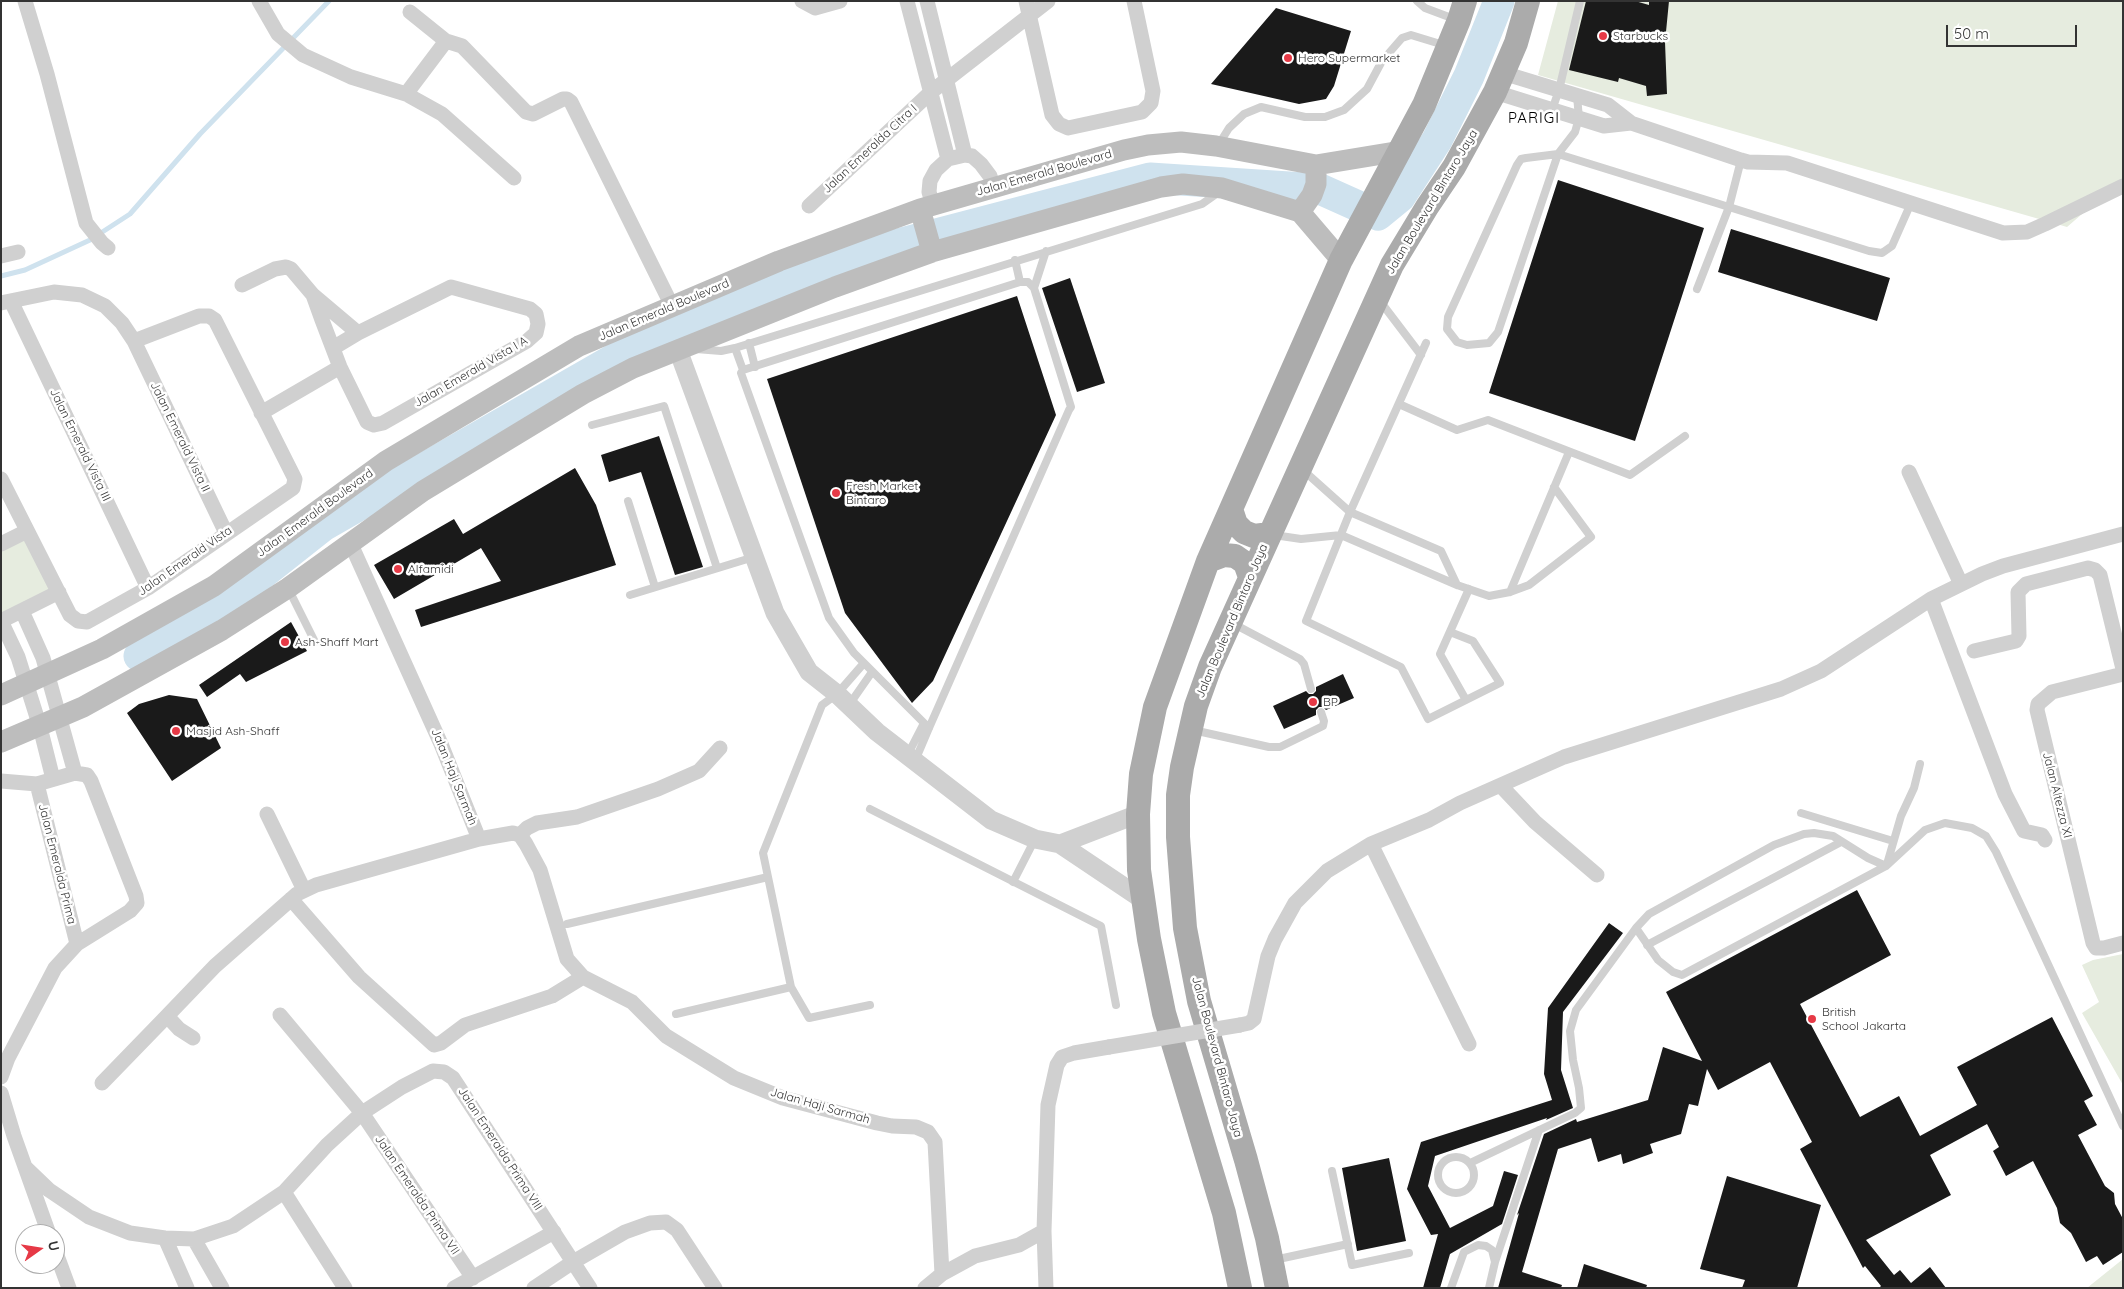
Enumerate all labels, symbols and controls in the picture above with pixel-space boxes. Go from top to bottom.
scale bar [1949,15,2080,47]
text: 50 m [1954,24,1989,43]
place label: Starbucks [1613,29,1668,43]
marker: Starbucks [1597,30,1609,42]
place label: Hero Supermarket [1298,51,1400,65]
marker: Hero Supermarket [1282,52,1294,64]
street label: Jalan Emeralda Citra I [820,102,920,196]
district label: PARIGI [1507,109,1561,127]
street label: Jalan Boulevard Bintaro Jaya [1383,127,1481,277]
street label: Jalan Emerald Boulevard [975,147,1113,199]
street label: Jalan Emerald Boulevard [597,276,731,344]
street label: Jalan Emerald Vista I A [412,334,530,410]
street label: Jalan Emerald Vista II [147,380,213,494]
street label: Jalan Emerald Vista III [46,386,114,504]
street label: Jalan Emerald Boulevard [254,466,376,560]
place label: Fresh Market Bintaro [846,479,918,507]
marker: Fresh Market Bintaro [830,487,842,499]
street label: Jalan Emerald Vista [135,523,235,599]
street label: Jalan Boulevard Bintaro Jaya [1193,542,1271,700]
place label: Alfamidi [408,562,453,576]
marker: Alfamidi [392,563,404,575]
place label: Ash-Shaff Mart [295,635,379,649]
marker: Ash-Shaff Mart [279,636,291,648]
place label: BP [1323,695,1338,709]
marker: BP [1307,696,1319,708]
place label: Masjid Ash-Shaff [186,724,280,738]
marker: Masjid Ash-Shaff [170,725,182,737]
street label: Jalan Haji Sarmah [428,727,480,827]
street label: Jalan Altezza XI [2039,751,2075,839]
street label: Jalan Emeralda Prima [35,802,79,926]
street label: Jalan Boulevard Bintaro Jaya [1189,975,1245,1139]
place label: British School Jakarta [1822,1005,1906,1033]
marker: British School Jakarta [1806,1013,1818,1025]
street label: Jalan Emeralda Prima VIII [455,1085,545,1213]
street label: Jalan Haji Sarmah [768,1085,872,1127]
street label: Jalan Emeralda Prima VII [372,1133,462,1257]
north arrow [15,1224,65,1274]
text: U [44,1239,64,1253]

